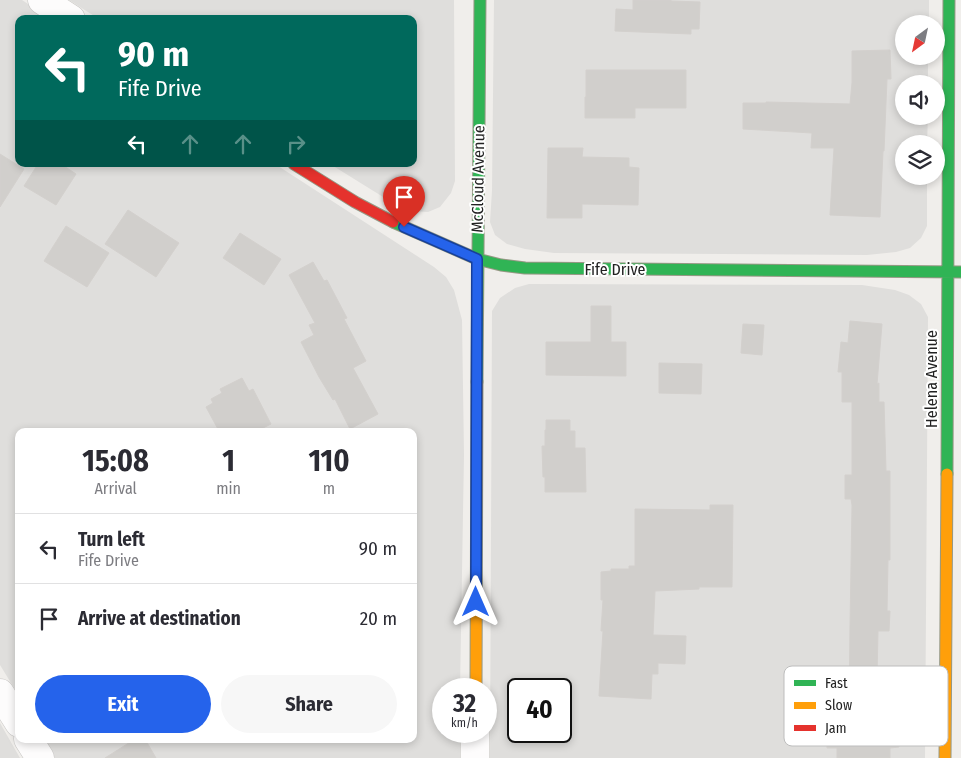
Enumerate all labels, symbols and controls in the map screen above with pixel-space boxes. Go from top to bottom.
north arrow [895,15,945,65]
map controls [895,15,945,185]
text: 90 m [118,33,189,75]
icon: left [35,35,100,100]
text: Fife Drive [118,75,202,102]
button: sound [895,75,945,125]
street label: McCloud Avenue [468,125,488,233]
icon: left [123,130,151,158]
icon: ahead [176,130,204,158]
icon: ahead [229,130,257,158]
icon: right [282,130,310,158]
button: layers [895,135,945,185]
pin [383,176,425,227]
icon: arrive [390,183,418,211]
street label: Fife Drive [585,260,645,279]
street label: Helena Avenue [922,330,941,428]
text: 15:08 [82,443,149,479]
text: 1 [222,443,235,479]
text: 110 [308,443,350,479]
text: Arrival [94,479,137,498]
text: min [216,479,241,498]
text: m [323,479,335,498]
text: Turn left [78,528,145,551]
icon: left [35,535,63,563]
text: 90 m [359,537,397,560]
text: Fife Drive [78,551,139,570]
position arrow [449,575,501,627]
icon: arrive [35,605,63,633]
text: Arrive at destination [78,607,241,630]
text: 20 m [360,607,397,630]
legend [784,666,948,746]
button: Exit [35,675,211,733]
button: Share [221,675,397,733]
text: Fast [825,675,848,692]
speed limit sign: 40 [507,678,572,743]
text: 32 [453,689,476,719]
text: Slow [825,697,852,714]
text: km/h [451,716,478,730]
text: Jam [825,720,846,737]

